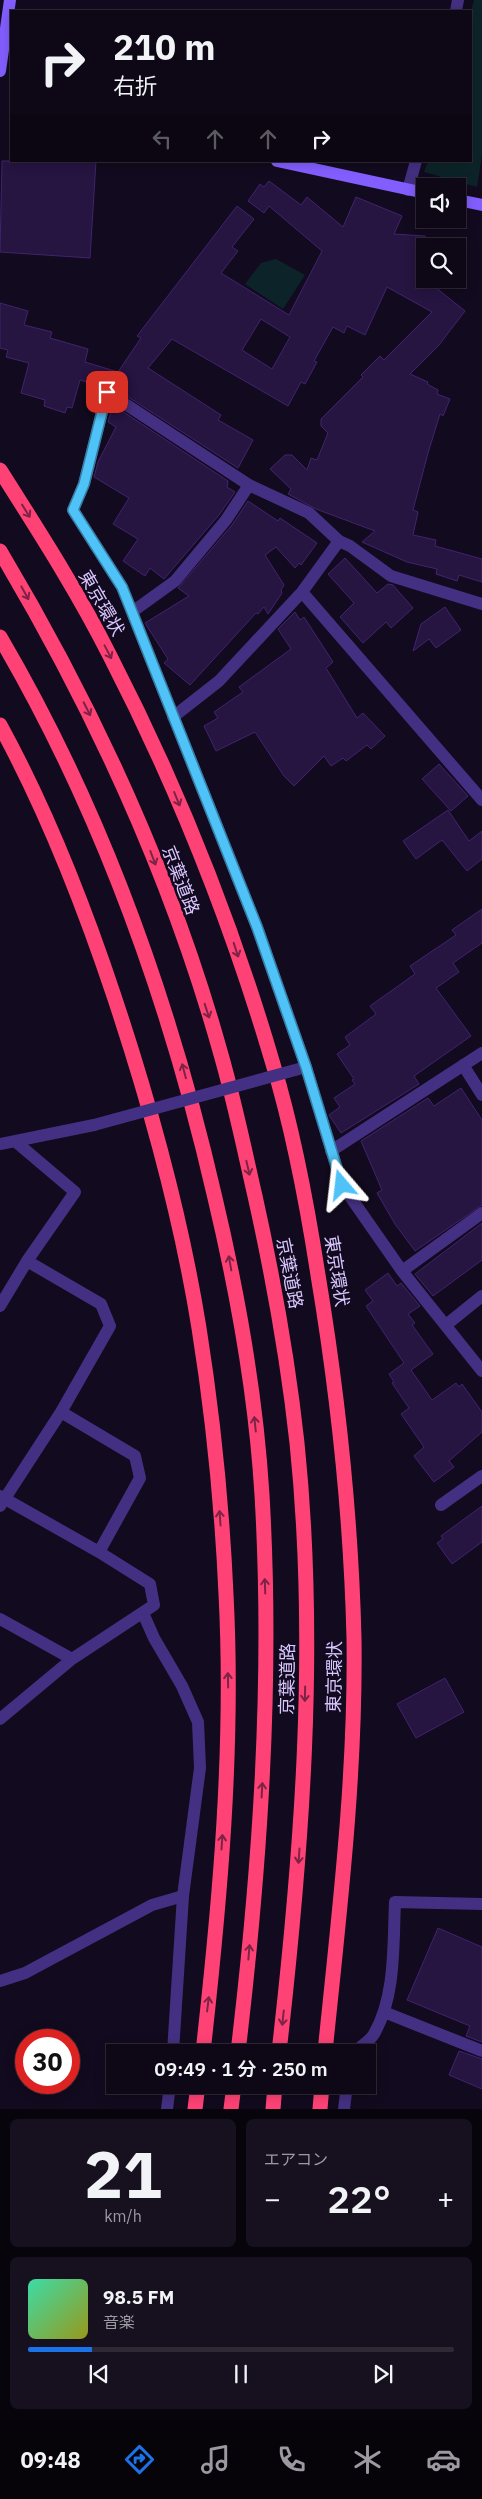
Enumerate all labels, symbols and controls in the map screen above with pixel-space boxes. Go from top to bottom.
text: 210 m [113,24,216,70]
icon: right [30,30,95,95]
text: 右折 [113,71,157,100]
icon: left [148,125,176,153]
icon: ahead [201,125,229,153]
icon: ahead [254,125,282,153]
icon: right [307,125,335,153]
map controls [416,178,466,288]
button: sound [416,178,466,228]
button: search [416,238,466,288]
pin [86,371,128,413]
icon: arrive [93,378,121,406]
one-way arrow [21,504,31,518]
street label: 東京環状 [74,566,130,640]
one-way arrow [20,585,30,599]
one-way arrow [103,644,113,659]
one-way arrow [82,702,92,717]
one-way arrow [173,790,182,806]
street label: 京葉道路 [157,842,205,918]
one-way arrow [149,850,158,865]
one-way arrow [232,942,242,958]
one-way arrow [203,1002,212,1018]
one-way arrow [178,1064,188,1080]
position arrow [315,1158,367,1210]
one-way arrow [244,1159,253,1175]
street label: 東京環状 [320,1234,354,1308]
street label: 京葉道路 [272,1235,308,1311]
one-way arrow [224,1256,234,1272]
one-way arrow [250,1416,260,1432]
one-way arrow [216,1510,225,1526]
one-way arrow [260,1578,269,1594]
street label: 東京環状 [322,1641,346,1713]
street label: 京葉道路 [275,1643,299,1715]
one-way arrow [223,1672,232,1688]
one-way arrow [301,1685,310,1701]
one-way arrow [257,1782,266,1798]
one-way arrow [217,1834,227,1850]
one-way arrow [294,1848,303,1864]
one-way arrow [244,1944,254,1960]
one-way arrow [203,1996,213,2012]
one-way arrow [278,2009,288,2025]
speed limit sign: 30 [15,2029,80,2094]
text: 09:49 · 1 分 · 250 m [154,2057,328,2081]
text: 21 [84,2131,162,2216]
text: エアコン [264,2149,328,2169]
text: 22° [327,2174,391,2223]
text: − [264,2180,281,2217]
text: + [437,2180,454,2217]
text: km/h [104,2206,142,2226]
text: 98.5 FM [103,2285,174,2309]
text: 音楽 [103,2312,135,2332]
icon: previous [85,2360,113,2388]
icon: pause [227,2360,255,2388]
icon: next [369,2360,397,2388]
icon: directions [122,2442,157,2477]
icon: music [198,2442,233,2477]
icon: phone [274,2442,309,2477]
icon: climate [350,2442,385,2477]
icon: car [426,2442,461,2477]
text: 09:48 [21,2445,81,2474]

